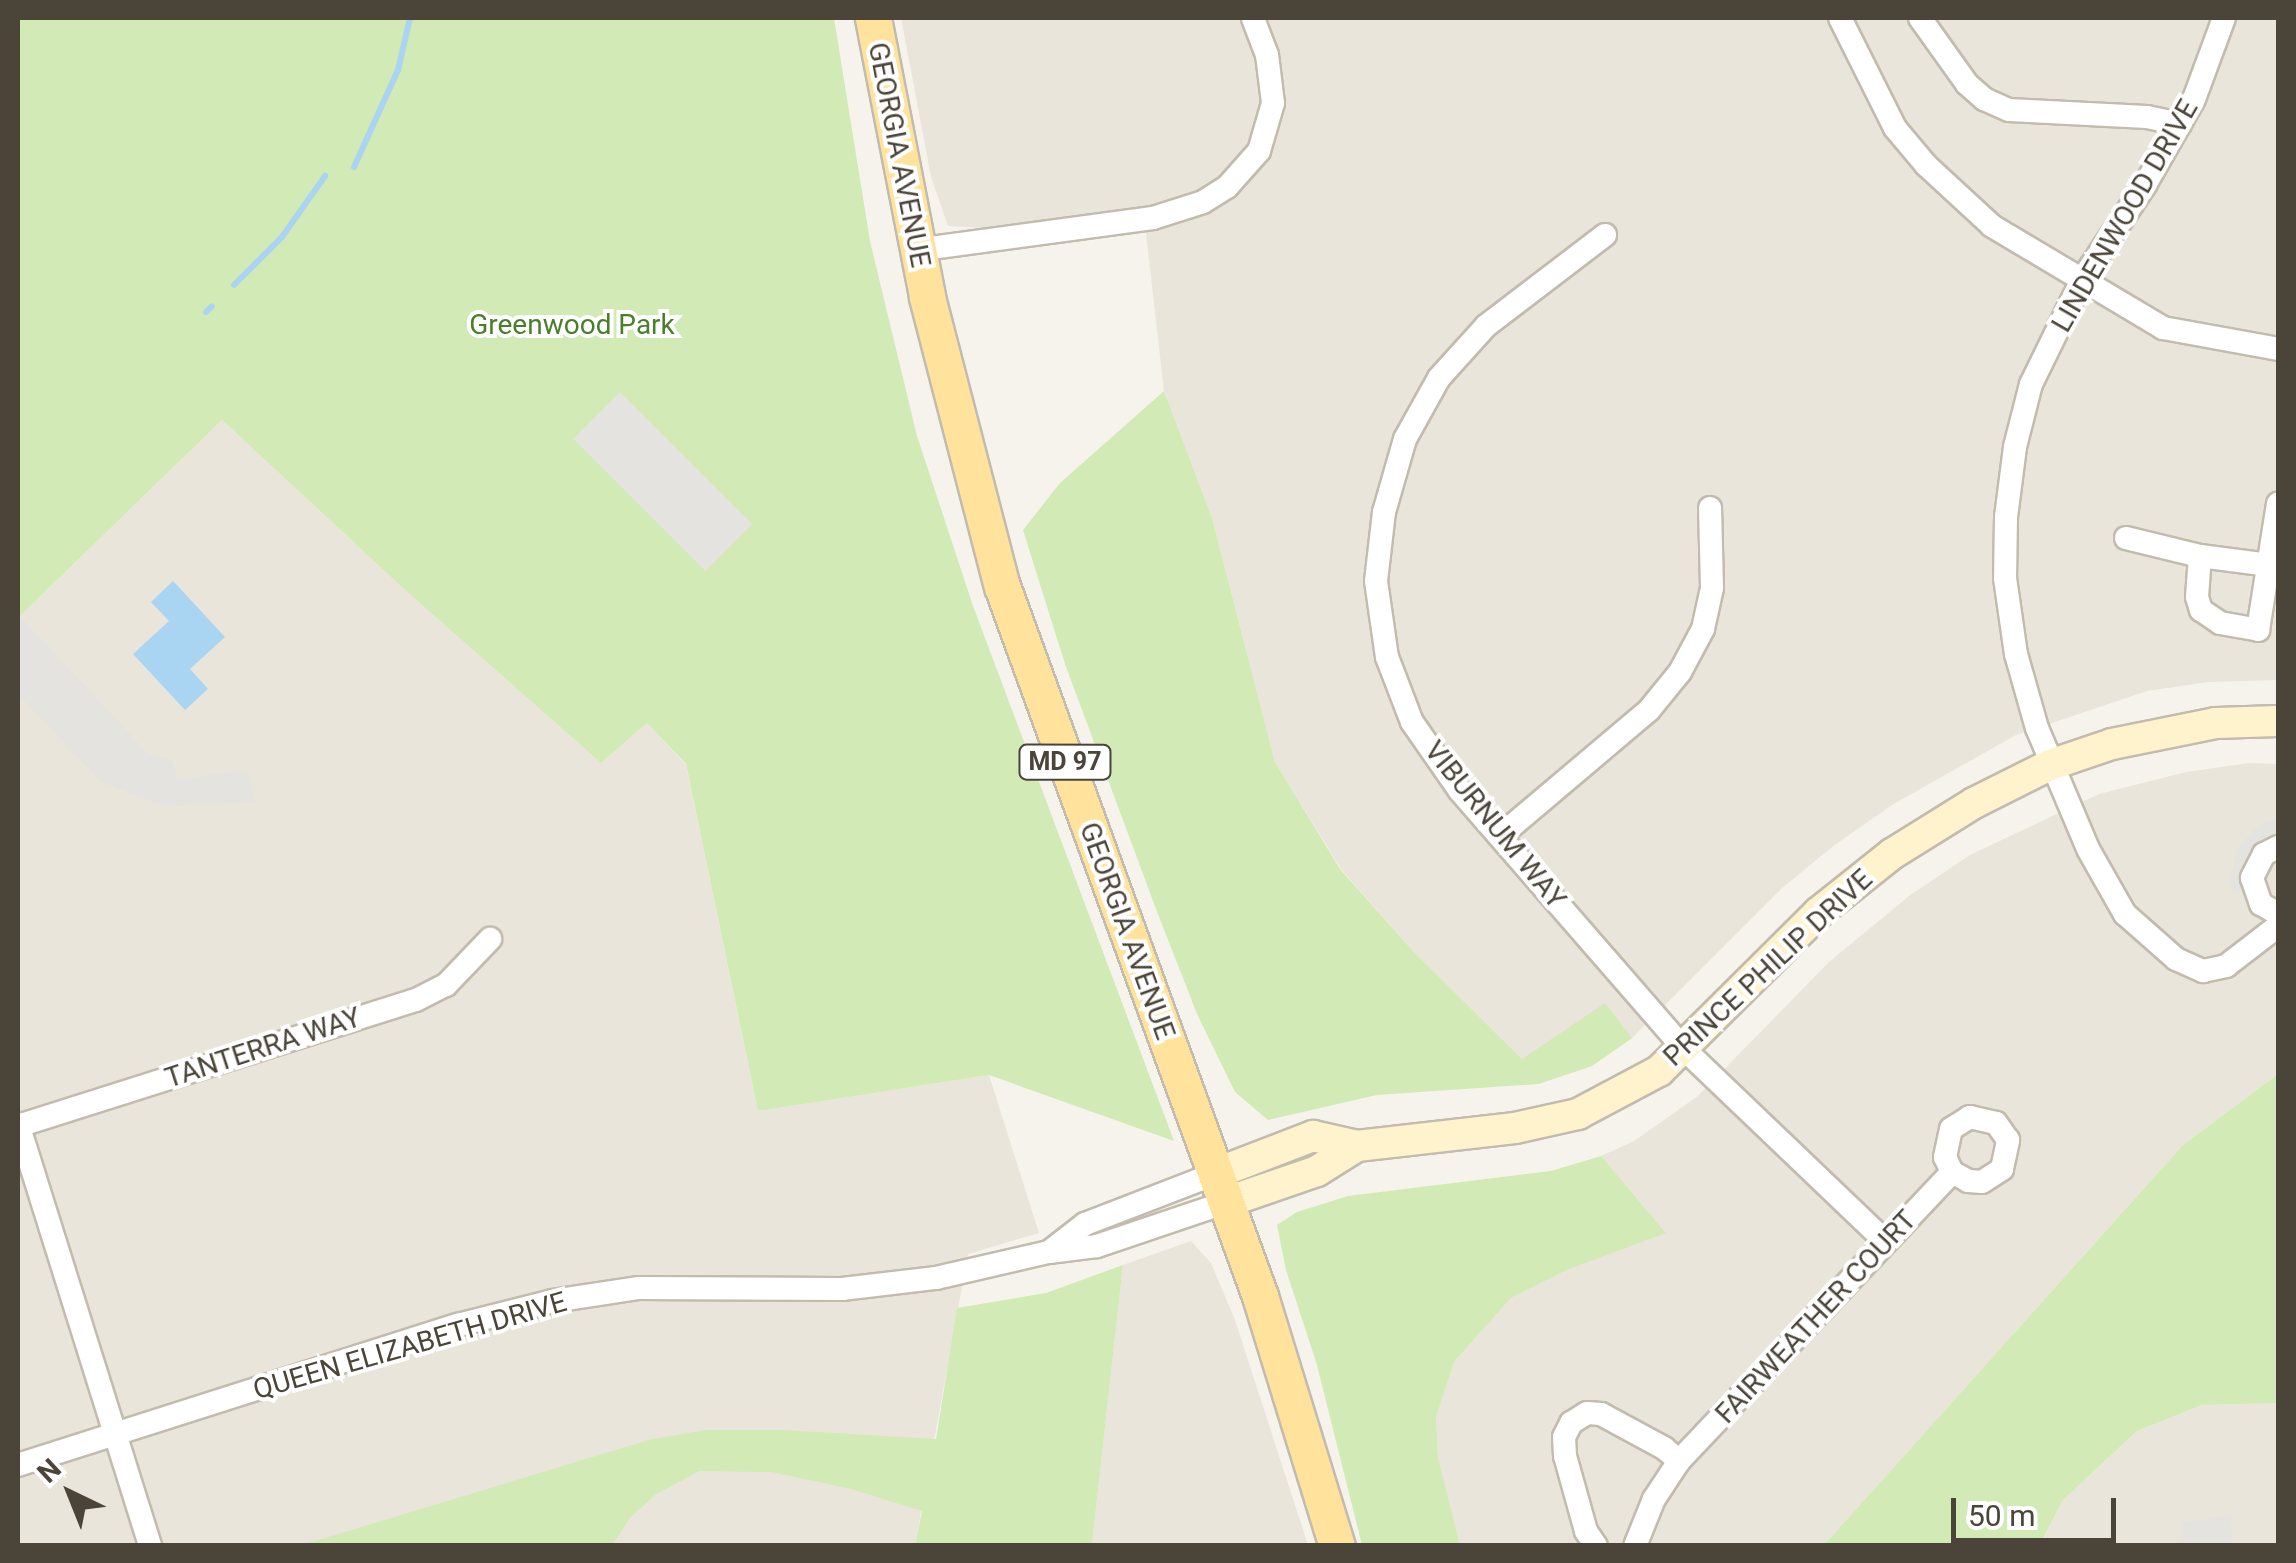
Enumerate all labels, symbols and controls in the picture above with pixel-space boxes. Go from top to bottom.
street label: GEORGIA AVENUE [861,40,937,270]
street label: LINDENWOOD DRIVE [2045,94,2205,338]
park label: Greenwood Park [469,308,675,342]
street label: VIBURNUM WAY [1417,734,1573,916]
road number: MD 97 [1018,742,1112,782]
street label: GEORGIA AVENUE [1072,818,1182,1044]
street label: PRINCE PHILIP DRIVE [1657,863,1879,1073]
street label: TANTERRA WAY [161,1001,365,1095]
street label: FAIRWEATHER COURT [1709,1204,1923,1430]
street label: QUEEN ELIZABETH DRIVE [250,1285,570,1407]
north arrow [20,1443,120,1543]
text: N [31,1452,68,1490]
scale bar [1956,1478,2121,1540]
text: 50 m [1968,1498,2035,1533]

